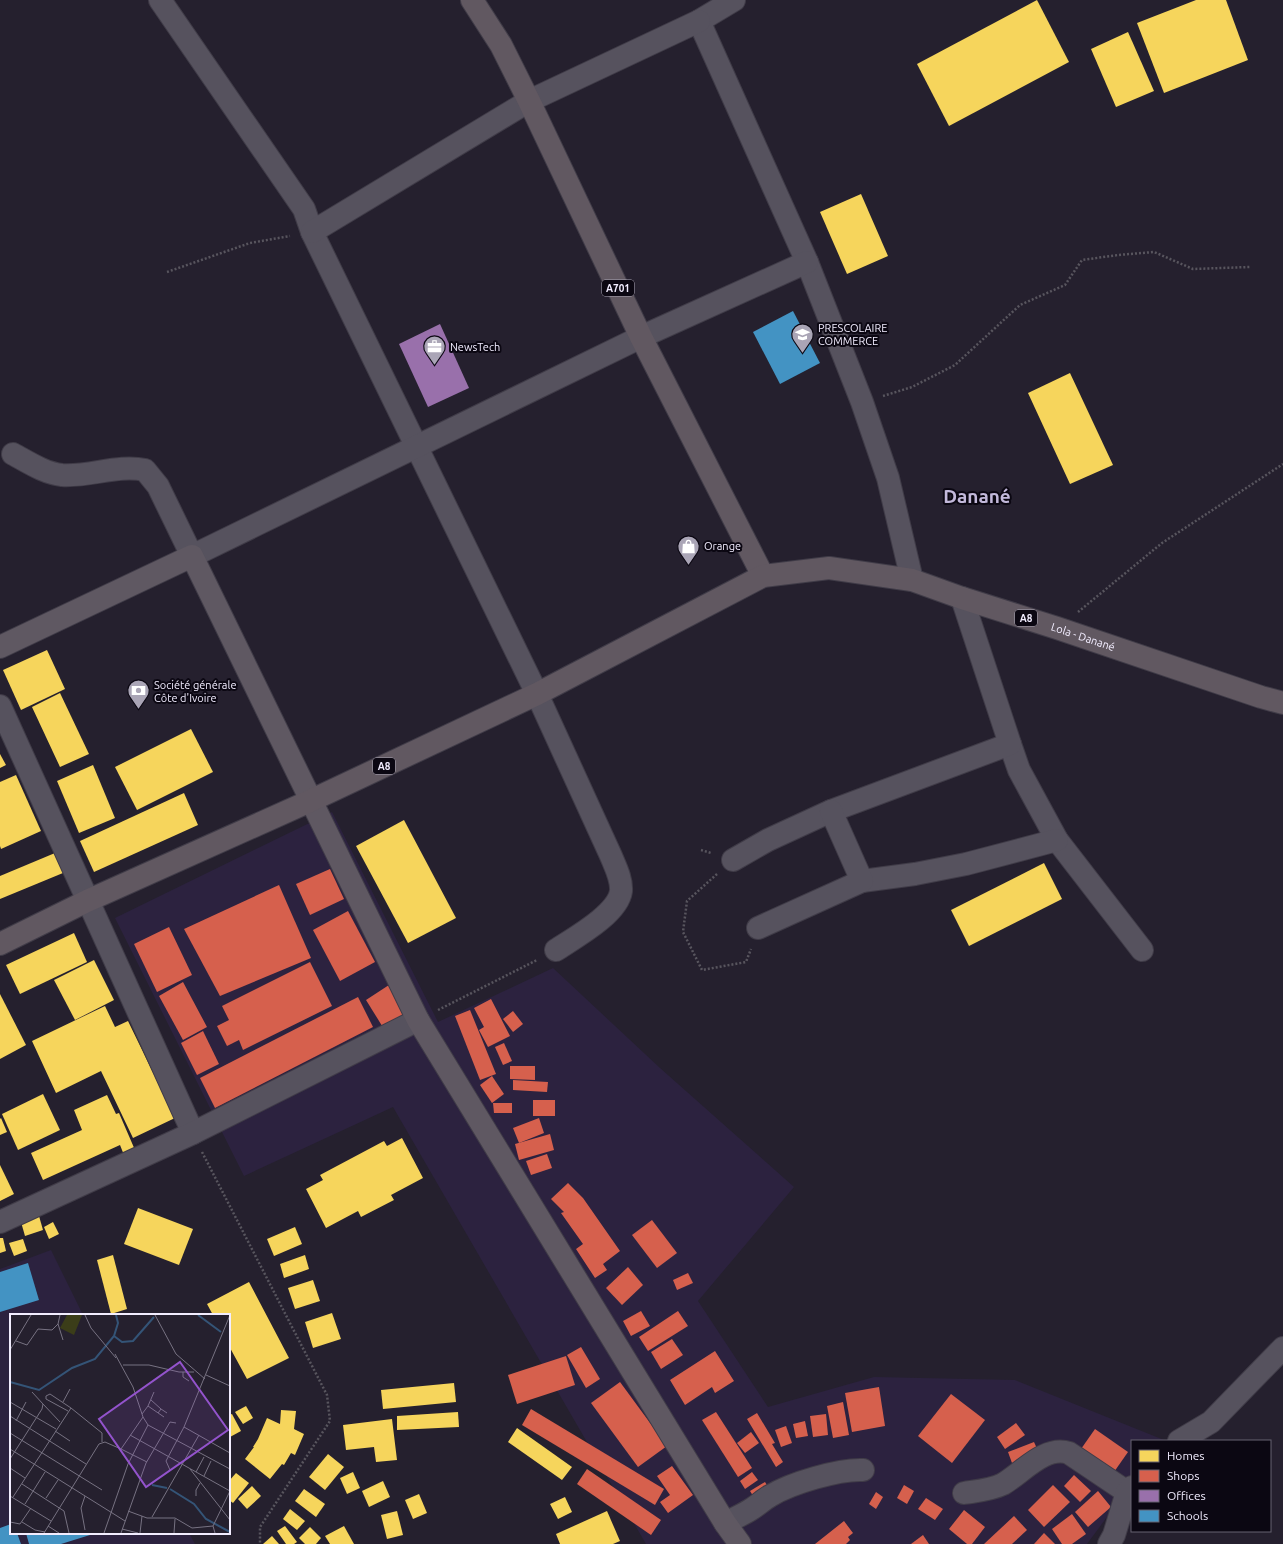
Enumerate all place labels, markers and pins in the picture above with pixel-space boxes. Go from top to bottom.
school or university icon: PRESCOLAIRE COMMERCE [790,321,816,354]
place label: PRESCOLAIRE COMMERCE [818,322,887,347]
office icon: NewsTech [421,334,447,367]
place label: NewsTech [450,341,500,353]
shop icon: Orange [676,533,702,566]
place label: Orange [704,540,741,552]
bank icon: Société générale Côte d'Ivoire [125,678,151,711]
place label: Société générale Côte d'Ivoire [154,679,236,704]

